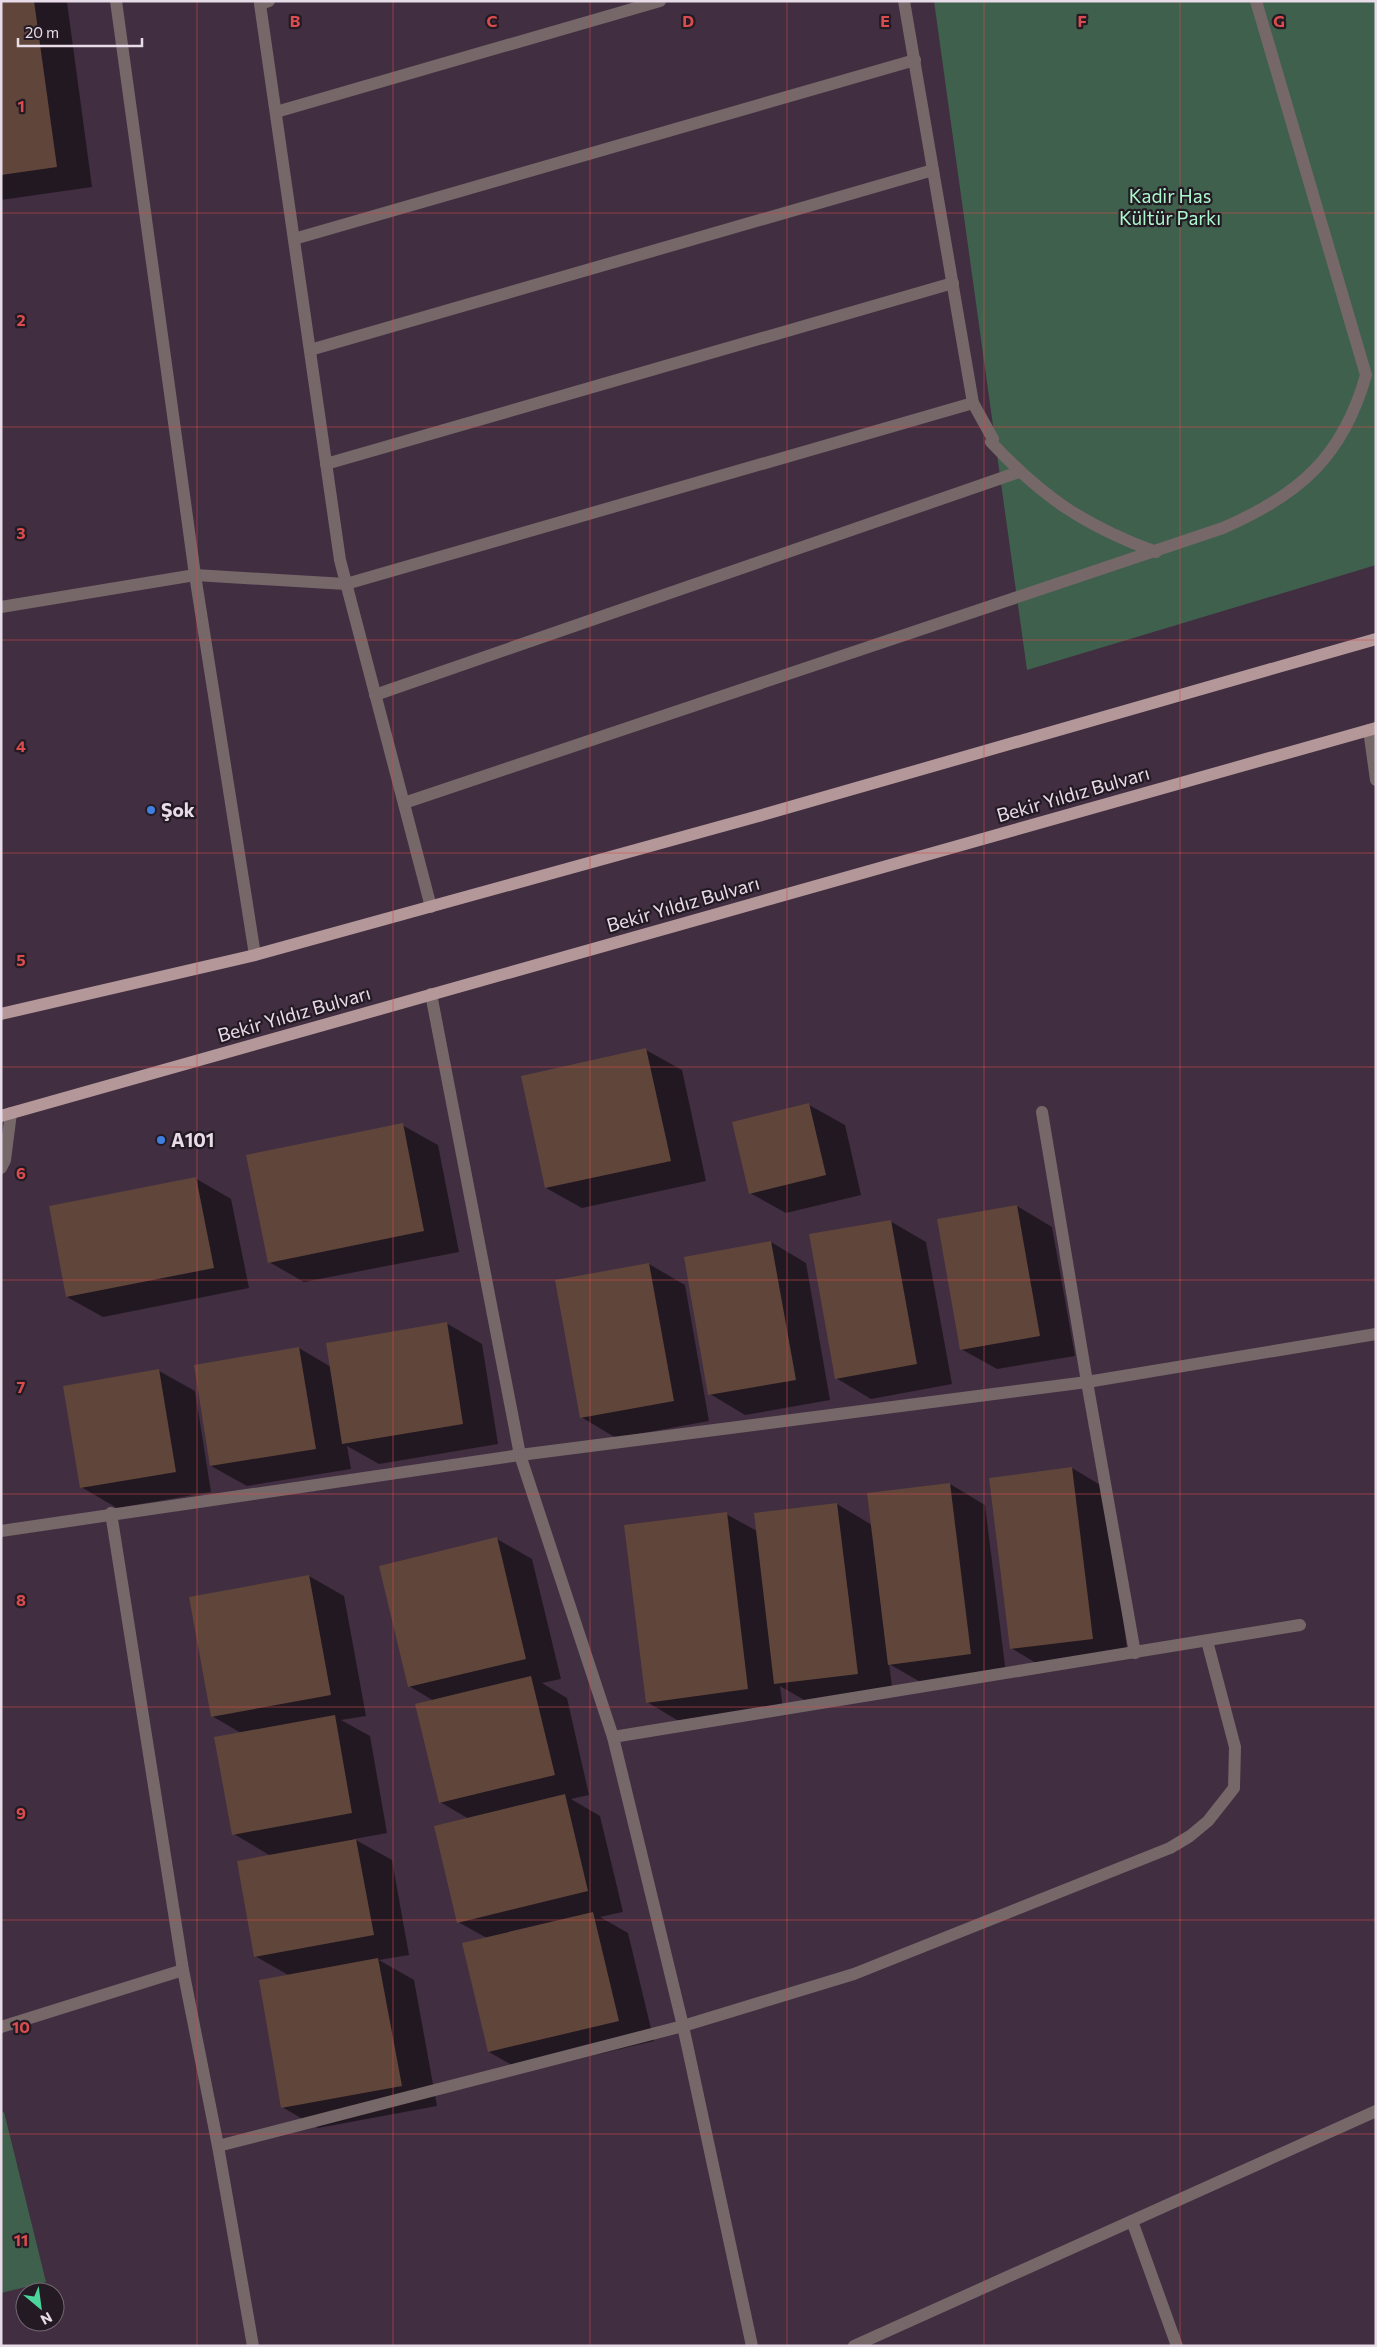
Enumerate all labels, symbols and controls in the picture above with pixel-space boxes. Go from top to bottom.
text: B [290,11,301,30]
text: C [487,11,498,30]
text: D [682,11,694,30]
text: E [880,11,890,30]
text: F [1077,11,1087,30]
text: G [1273,11,1285,30]
scale bar [18,15,141,47]
text: 20 m [25,23,59,41]
text: 1 [17,96,25,115]
park label: Kadir Has Kültür Parkı [1119,184,1221,229]
text: 2 [16,310,26,329]
text: 3 [16,523,26,542]
text: 4 [16,736,26,755]
street label: Bekir Yıldız Bulvarı [994,761,1152,826]
place label: Şok [161,798,195,821]
marker: Şok [145,804,157,816]
street label: Bekir Yıldız Bulvarı [604,871,762,936]
text: 5 [16,950,26,969]
street label: Bekir Yıldız Bulvarı [215,981,373,1046]
place label: A101 [171,1128,214,1151]
marker: A101 [155,1134,167,1146]
text: 6 [16,1163,26,1182]
text: 7 [17,1377,26,1396]
text: 8 [16,1590,26,1609]
text: 9 [16,1803,26,1822]
text: 10 [12,2017,30,2036]
text: 11 [14,2230,28,2249]
north arrow [15,2282,65,2332]
text: N [38,2309,55,2329]

